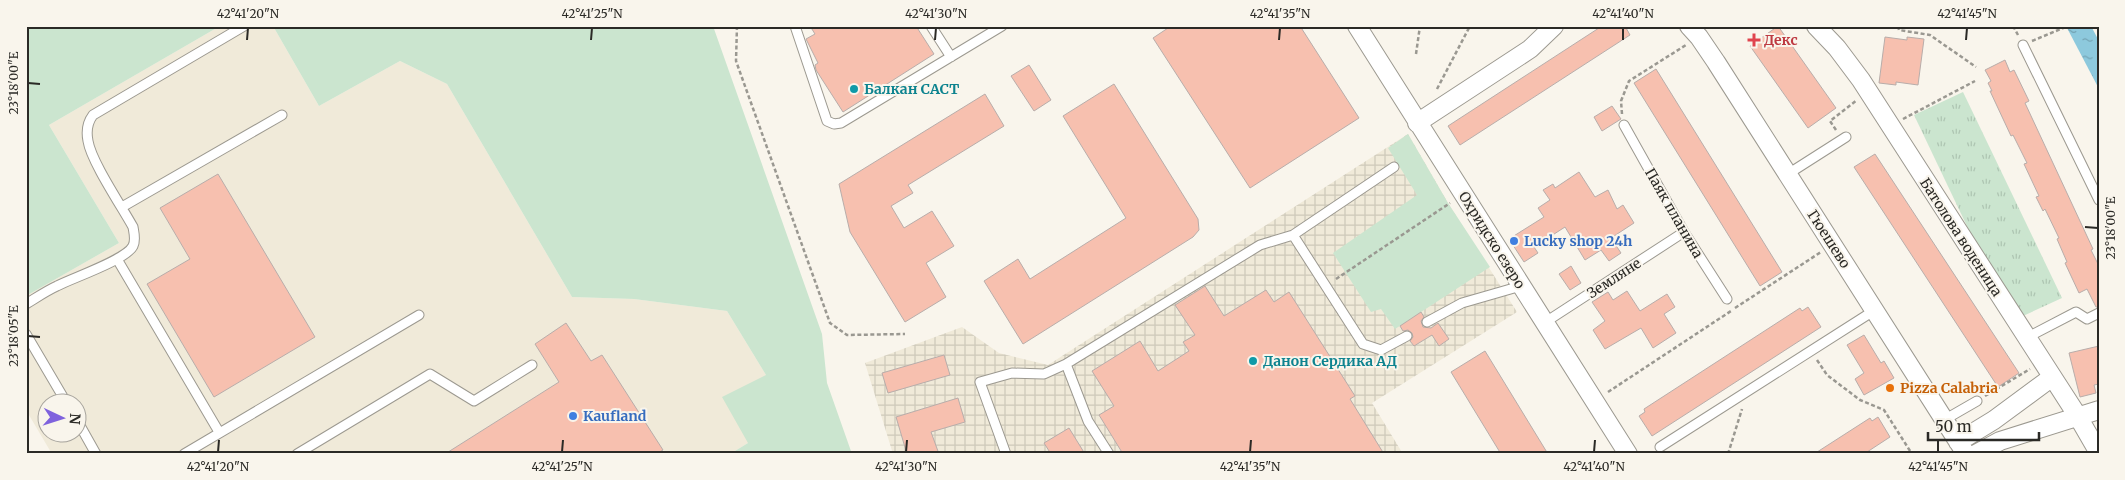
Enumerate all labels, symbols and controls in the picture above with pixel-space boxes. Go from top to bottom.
text: 42°41'20"N [217,6,280,21]
text: 42°41'25"N [561,6,623,21]
text: 42°41'30"N [905,6,968,21]
text: 42°41'35"N [1250,6,1311,21]
text: 42°41'40"N [1592,6,1654,21]
text: 42°41'45"N [1937,6,1997,21]
place label: Декс [1764,31,1798,49]
marker: Декс [1748,34,1760,46]
text: 23°18'00"E [6,51,21,114]
place label: Балкан САСТ [864,80,959,98]
marker: Балкан САСТ [848,83,860,95]
street label: Паяк планина [1641,165,1707,262]
street label: Батолова воденица [1916,174,2006,300]
street label: Охридско езеро [1455,188,1529,292]
text: 23°18'00"E [2103,196,2118,259]
street label: Гюешево [1803,206,1855,272]
place label: Lucky shop 24h [1524,232,1633,250]
marker: Lucky shop 24h [1508,235,1520,247]
street label: Земляне [1584,254,1644,302]
text: 23°18'05"E [6,305,21,367]
place label: Данон Сердика АД [1263,352,1397,370]
marker: Данон Сердика АД [1247,355,1259,367]
place label: Pizza Calabria [1900,379,1998,397]
marker: Pizza Calabria [1884,382,1896,394]
north arrow [38,392,88,442]
place label: Kaufland [583,407,647,425]
marker: Kaufland [567,410,579,422]
scale bar [1928,410,2039,442]
text: N [66,413,84,425]
text: 50 m [1935,417,1972,436]
text: 42°41'20"N [187,459,250,474]
text: 42°41'25"N [531,459,593,474]
text: 42°41'30"N [875,459,938,474]
text: 42°41'35"N [1220,459,1281,474]
text: 42°41'40"N [1563,459,1625,474]
text: 42°41'45"N [1908,459,1968,474]

